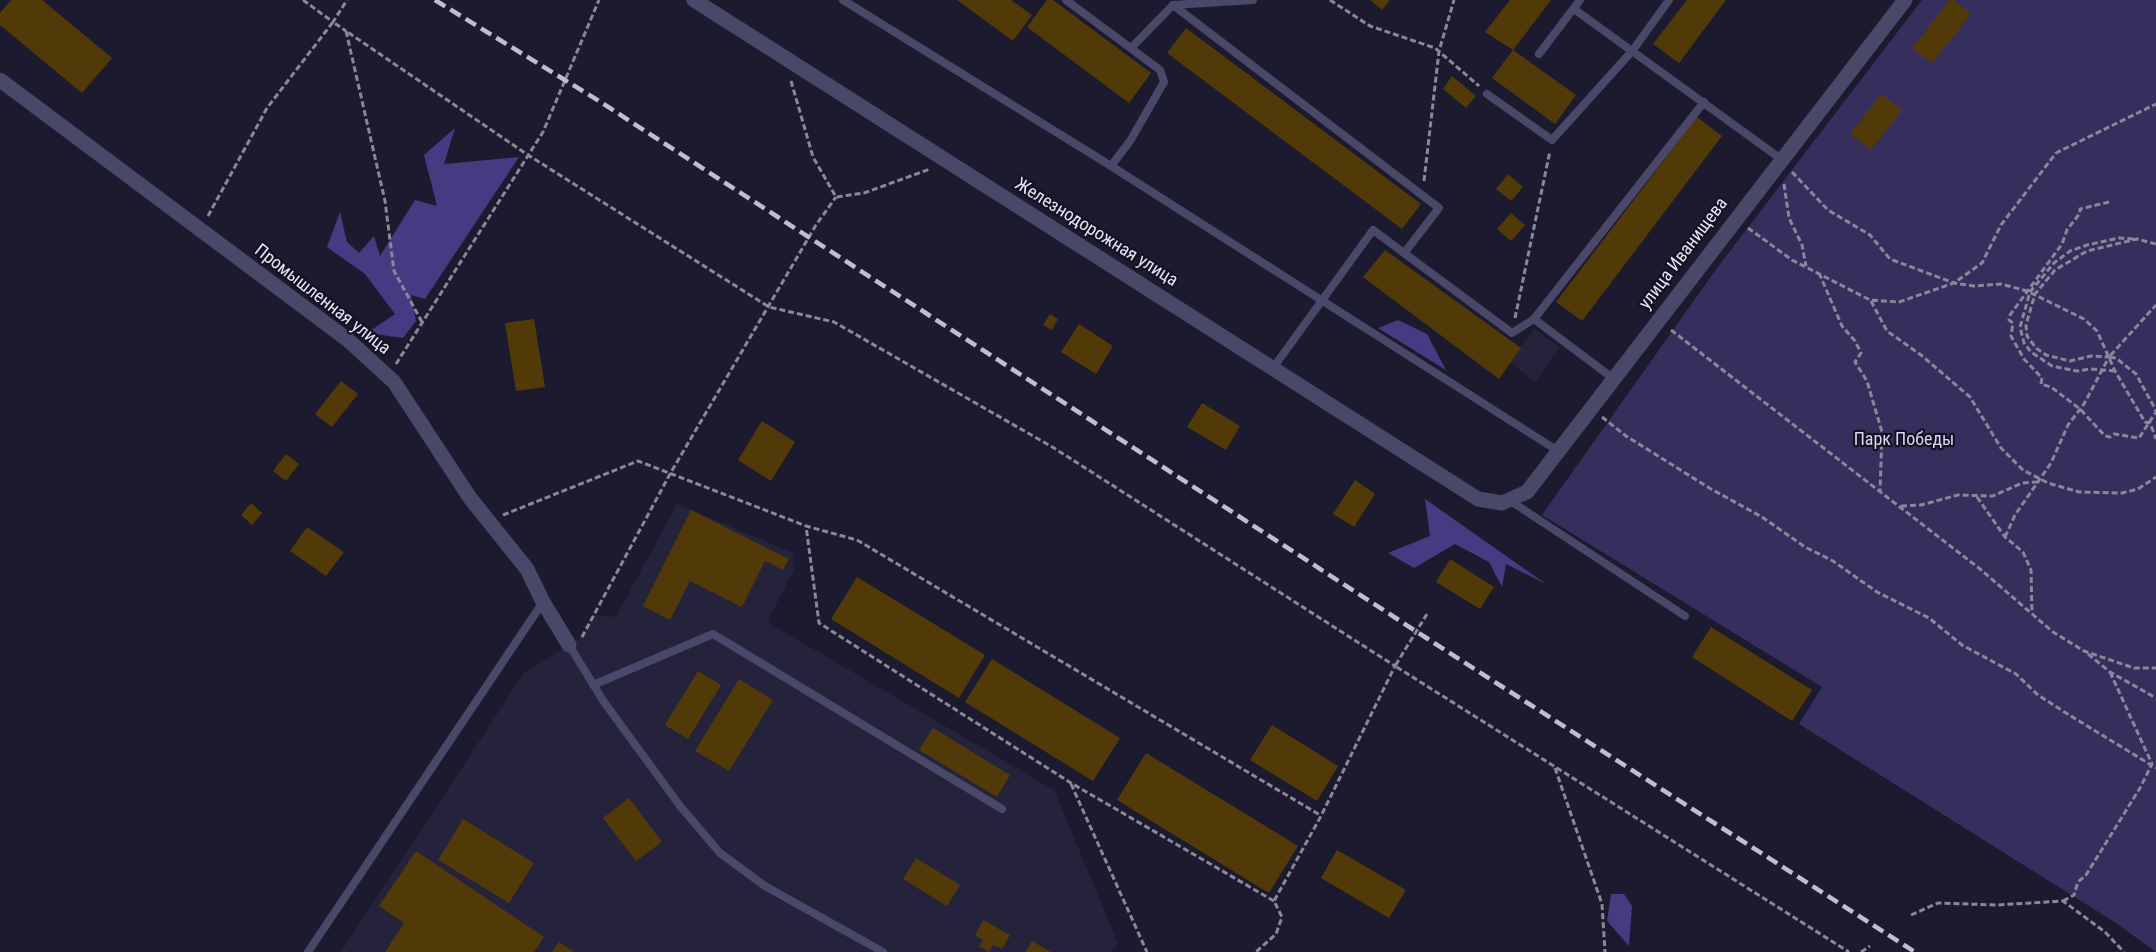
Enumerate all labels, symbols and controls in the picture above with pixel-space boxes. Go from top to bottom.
street label: Железнодорожная улица [1010,174,1182,292]
street label: улица Иванищева [1635,194,1733,314]
street label: Промышленная улица [250,240,394,360]
park label: Парк Победы [1854,429,1954,451]

